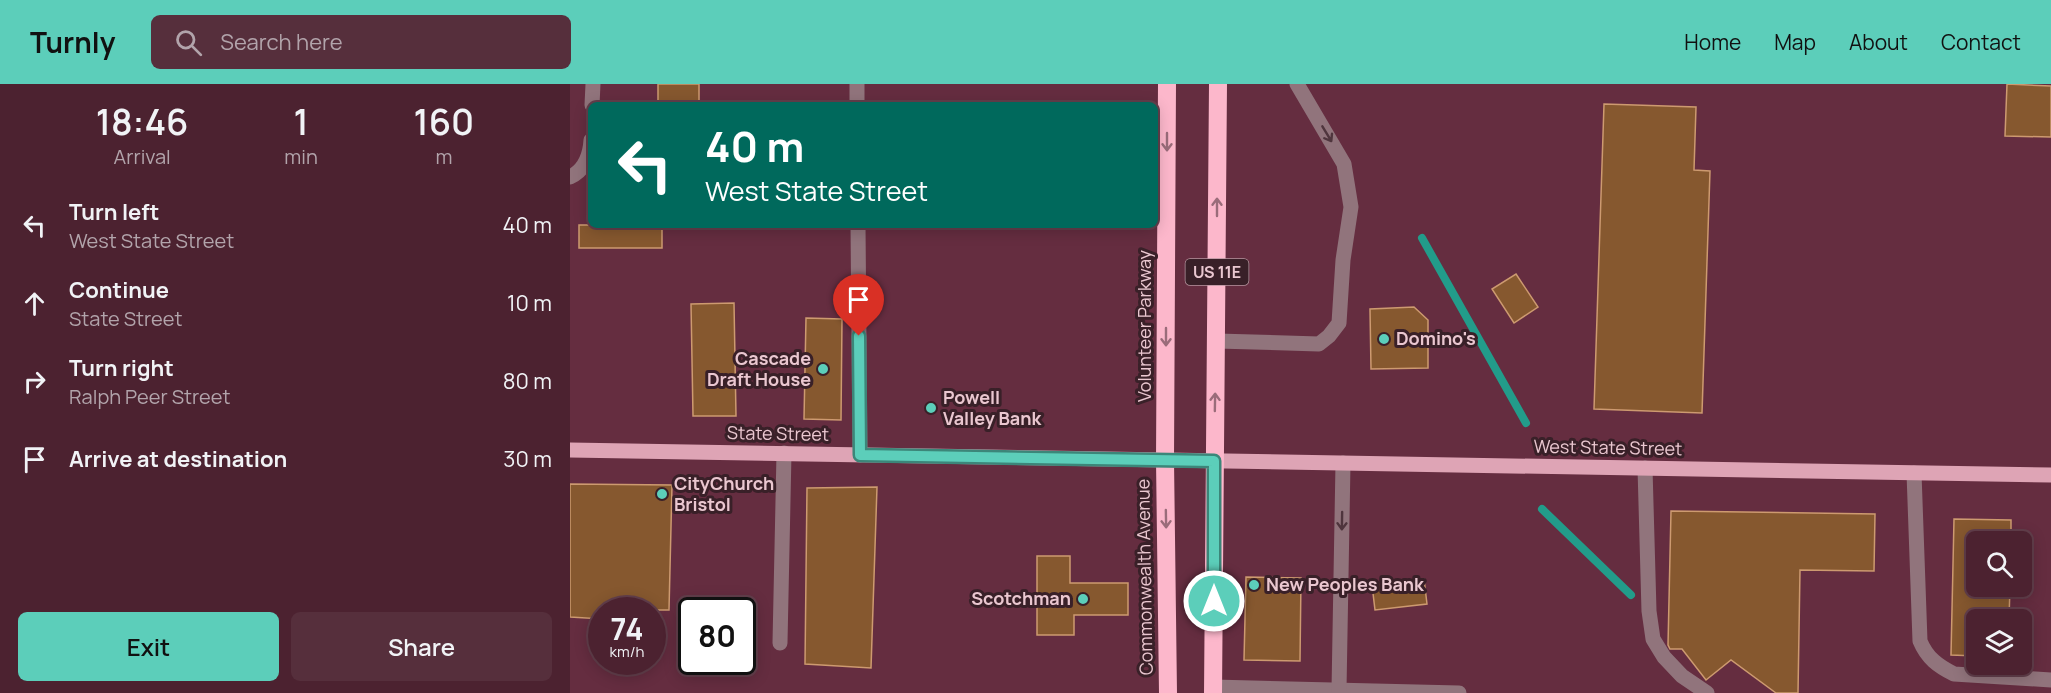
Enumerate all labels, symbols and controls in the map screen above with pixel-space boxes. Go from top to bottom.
search box [151,15,571,69]
text: Turnly [30,23,115,61]
icon: search [172,26,205,59]
text: Search here [220,27,343,57]
text: Home [1684,28,1741,56]
text: Map [1774,28,1816,56]
text: About [1849,28,1908,56]
text: Contact [1941,28,2021,56]
text: 18:46 [96,97,188,146]
text: 1 [293,97,309,146]
text: 160 [414,97,474,146]
text: 40 m [705,117,804,175]
one-way arrow [1321,125,1333,142]
icon: left [606,126,684,204]
one-way arrow [1161,132,1173,152]
text: Arrival [114,143,171,170]
text: min [284,143,318,170]
text: m [435,143,452,170]
text: West State Street [705,172,928,209]
text: Turn left [69,197,159,227]
one-way arrow [1211,198,1223,218]
icon: left [18,209,51,242]
text: 40 m [503,210,552,240]
text: West State Street [69,227,234,254]
street label: Volunteer Parkway [1132,249,1156,402]
road number: US 11E [1186,259,1248,285]
pin [833,274,884,336]
text: Continue [69,275,169,305]
icon: arrive [842,283,875,316]
icon: ahead [18,287,51,320]
text: 10 m [507,288,552,318]
text: State Street [69,305,183,332]
place label: Domino's [1396,326,1476,350]
one-way arrow [1160,327,1172,347]
marker: Domino's [1377,332,1391,346]
place label: Cascade Draft House [707,346,811,391]
text: Turn right [69,353,174,383]
marker: Cascade Draft House [816,362,830,376]
icon: right [18,365,51,398]
text: 80 m [503,366,552,396]
text: Ralph Peer Street [69,383,230,410]
place label: Powell Valley Bank [943,385,1042,430]
one-way arrow [1210,393,1221,413]
marker: Powell Valley Bank [924,401,938,415]
street label: State Street [727,420,829,446]
street label: West State Street [1533,434,1683,460]
icon: arrive [18,443,51,476]
text: Arrive at destination [69,444,287,474]
text: 30 m [503,444,552,474]
place label: CityChurch Bristol [674,471,774,516]
street label: Commonwealth Avenue [1130,479,1158,675]
marker: CityChurch Bristol [655,487,669,501]
one-way arrow [1160,508,1172,528]
one-way arrow [1336,511,1348,531]
map controls [1966,531,2032,675]
button: search [1966,531,2032,597]
position arrow [1182,569,1246,633]
place label: New Peoples Bank [1266,572,1425,596]
marker: New Peoples Bank [1247,578,1261,592]
place label: Scotchman [971,586,1071,610]
marker: Scotchman [1076,592,1090,606]
speed limit sign: 80 [678,597,756,675]
text: 74 [610,608,644,649]
button: layers [1966,609,2032,675]
button: Exit [18,612,279,681]
button: Share [291,612,552,681]
text: km/h [610,641,644,662]

